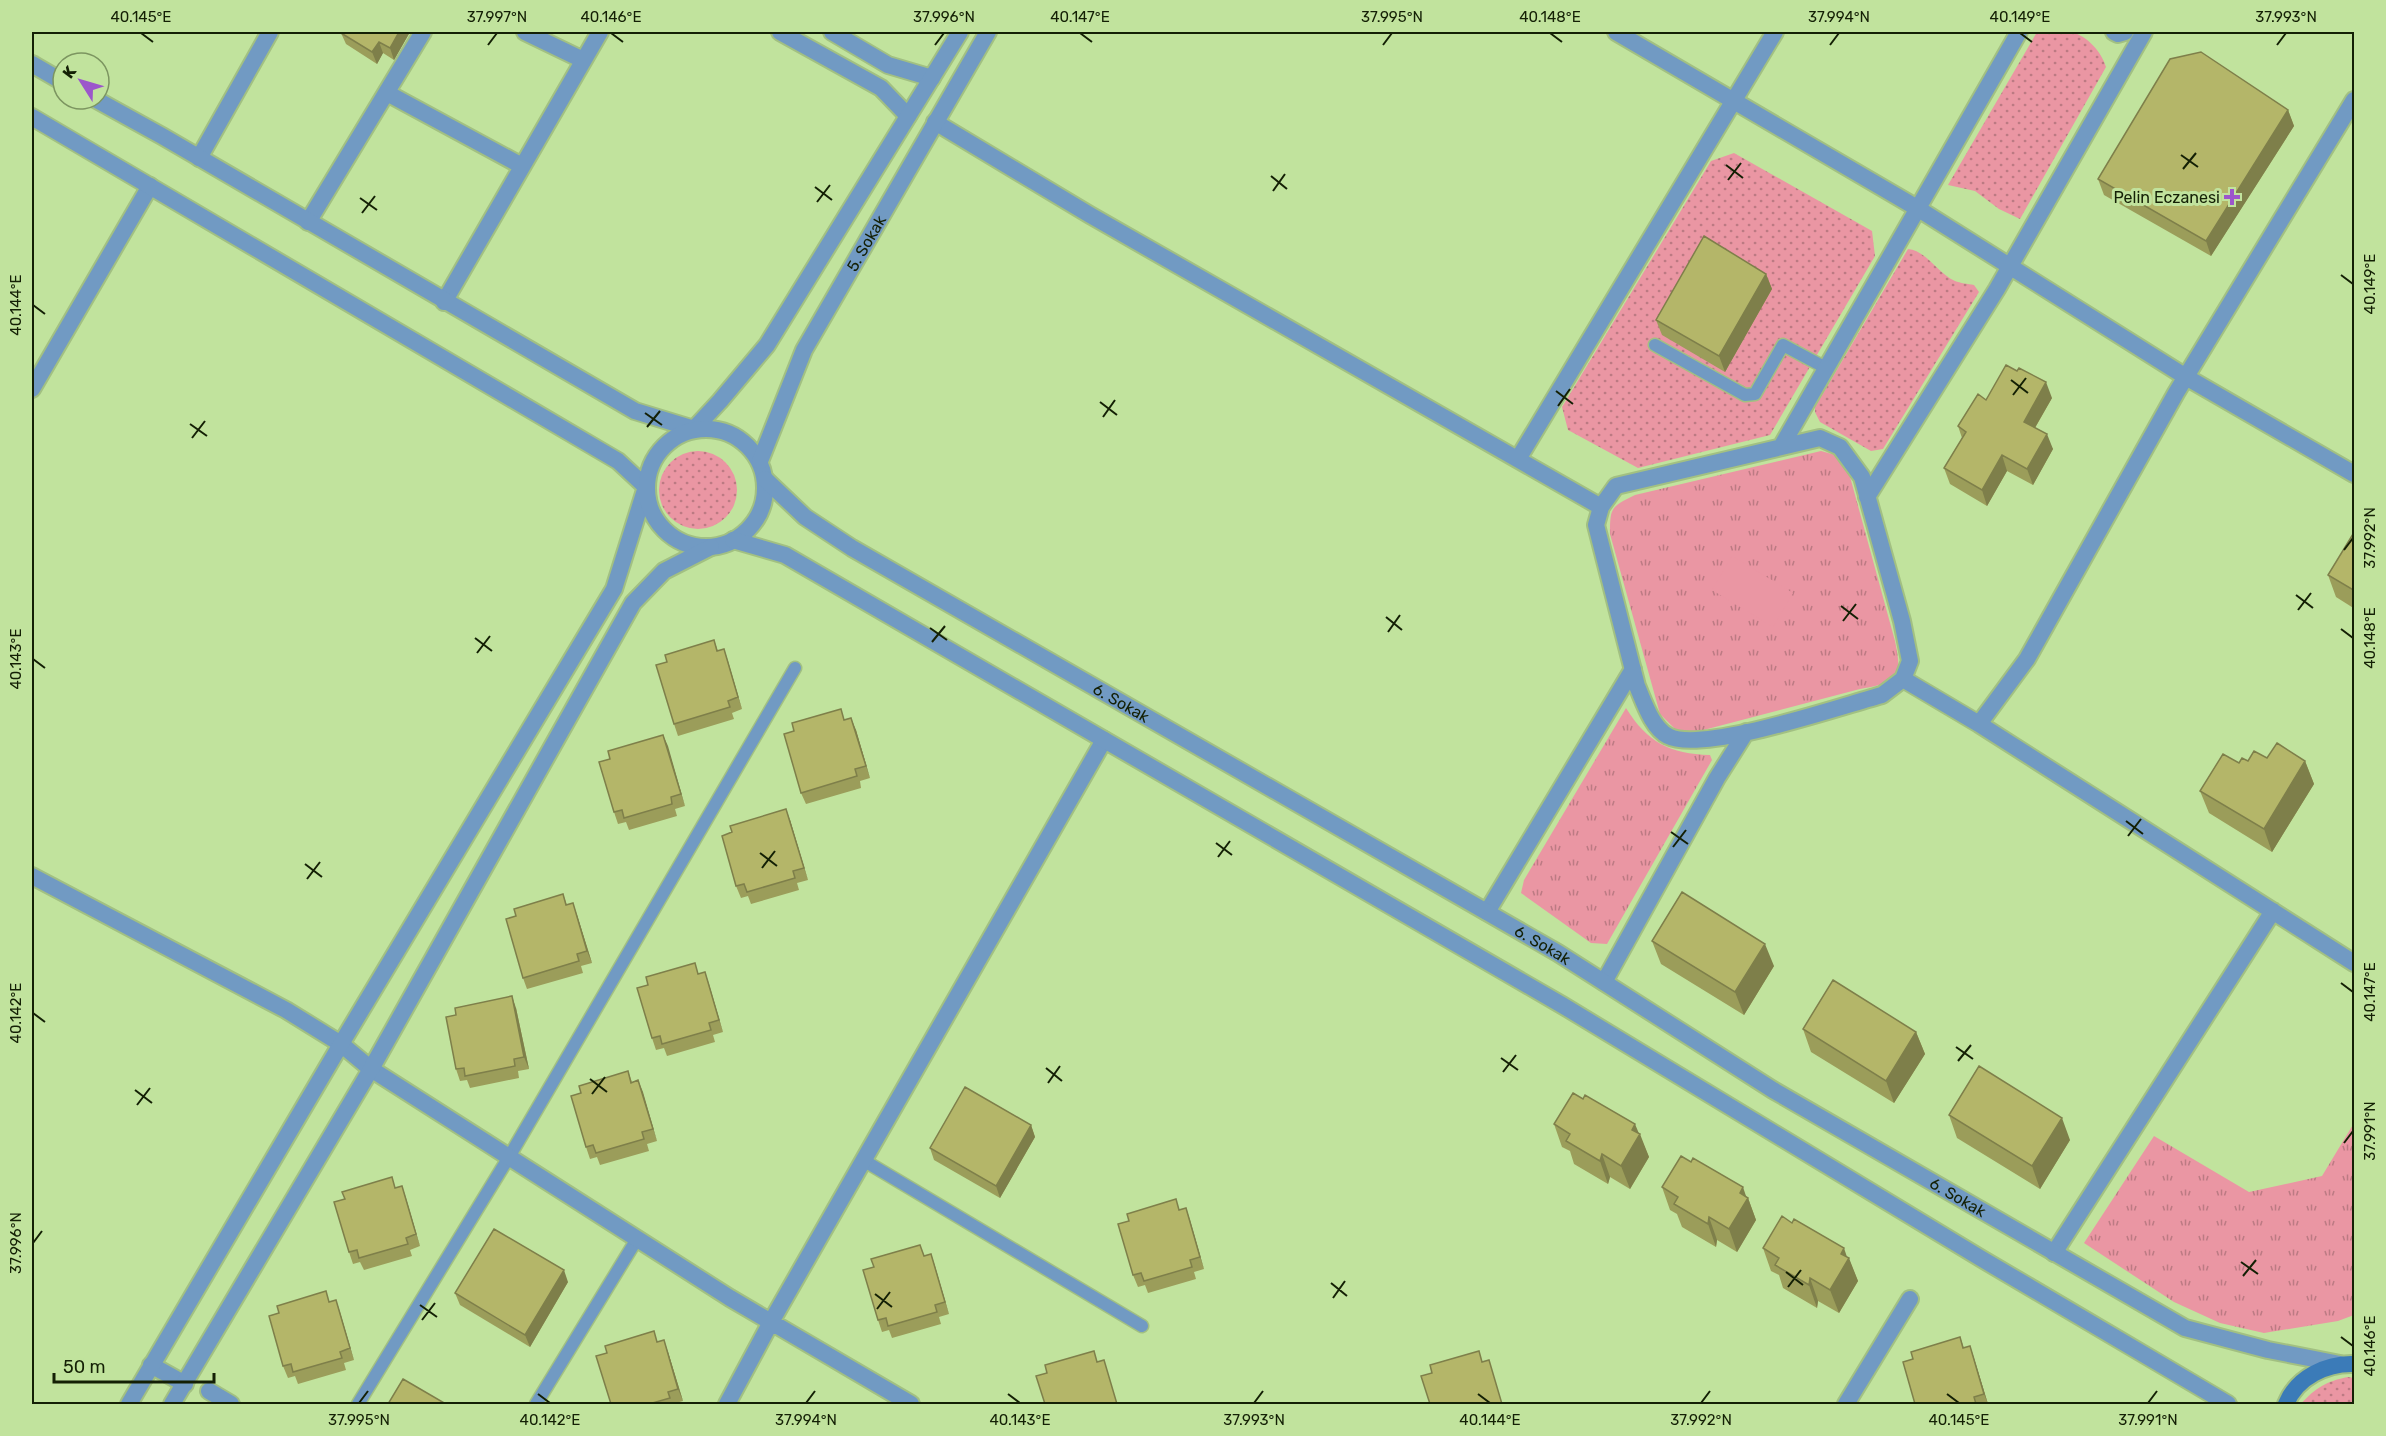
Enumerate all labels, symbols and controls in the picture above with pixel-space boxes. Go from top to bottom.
text: 40.145°E [111,8,171,26]
text: 37.997°N [467,8,527,26]
text: 40.146°E [580,8,642,26]
text: 37.996°N [913,8,975,26]
text: 40.147°E [1050,8,1110,26]
text: 37.995°N [1361,8,1423,26]
text: 40.148°E [1519,8,1581,26]
text: 37.994°N [1808,8,1870,26]
text: 40.149°E [1990,8,2050,26]
text: 37.993°N [2255,8,2317,26]
north arrow [51,51,111,111]
text: K [59,62,80,82]
place label: Pelin Eczanesi [2113,188,2220,207]
marker: Pelin Eczanesi [2225,190,2239,204]
street label: 5. Sokak [842,211,890,274]
text: 40.149°E [2361,254,2379,314]
text: 40.144°E [7,274,25,336]
text: 37.992°N [2361,507,2379,569]
text: 40.148°E [2361,607,2379,669]
text: 40.143°E [7,628,25,690]
street label: 6. Sokak [1090,679,1154,727]
street label: 6. Sokak [1511,921,1575,969]
text: 40.147°E [2361,962,2379,1022]
text: 40.142°E [7,983,25,1043]
text: 37.991°N [2361,1101,2379,1161]
street label: 6. Sokak [1926,1173,1990,1221]
text: 37.996°N [7,1212,25,1274]
text: 40.146°E [2361,1315,2379,1377]
scale bar [54,1346,214,1384]
text: 50 m [63,1356,106,1378]
text: 37.995°N [328,1411,390,1429]
text: 40.142°E [520,1411,580,1429]
text: 37.994°N [775,1411,837,1429]
text: 40.143°E [989,1411,1051,1429]
text: 37.993°N [1223,1411,1285,1429]
text: 40.144°E [1459,1411,1521,1429]
text: 37.992°N [1670,1411,1732,1429]
text: 40.145°E [1929,1411,1989,1429]
text: 37.991°N [2118,1411,2178,1429]

